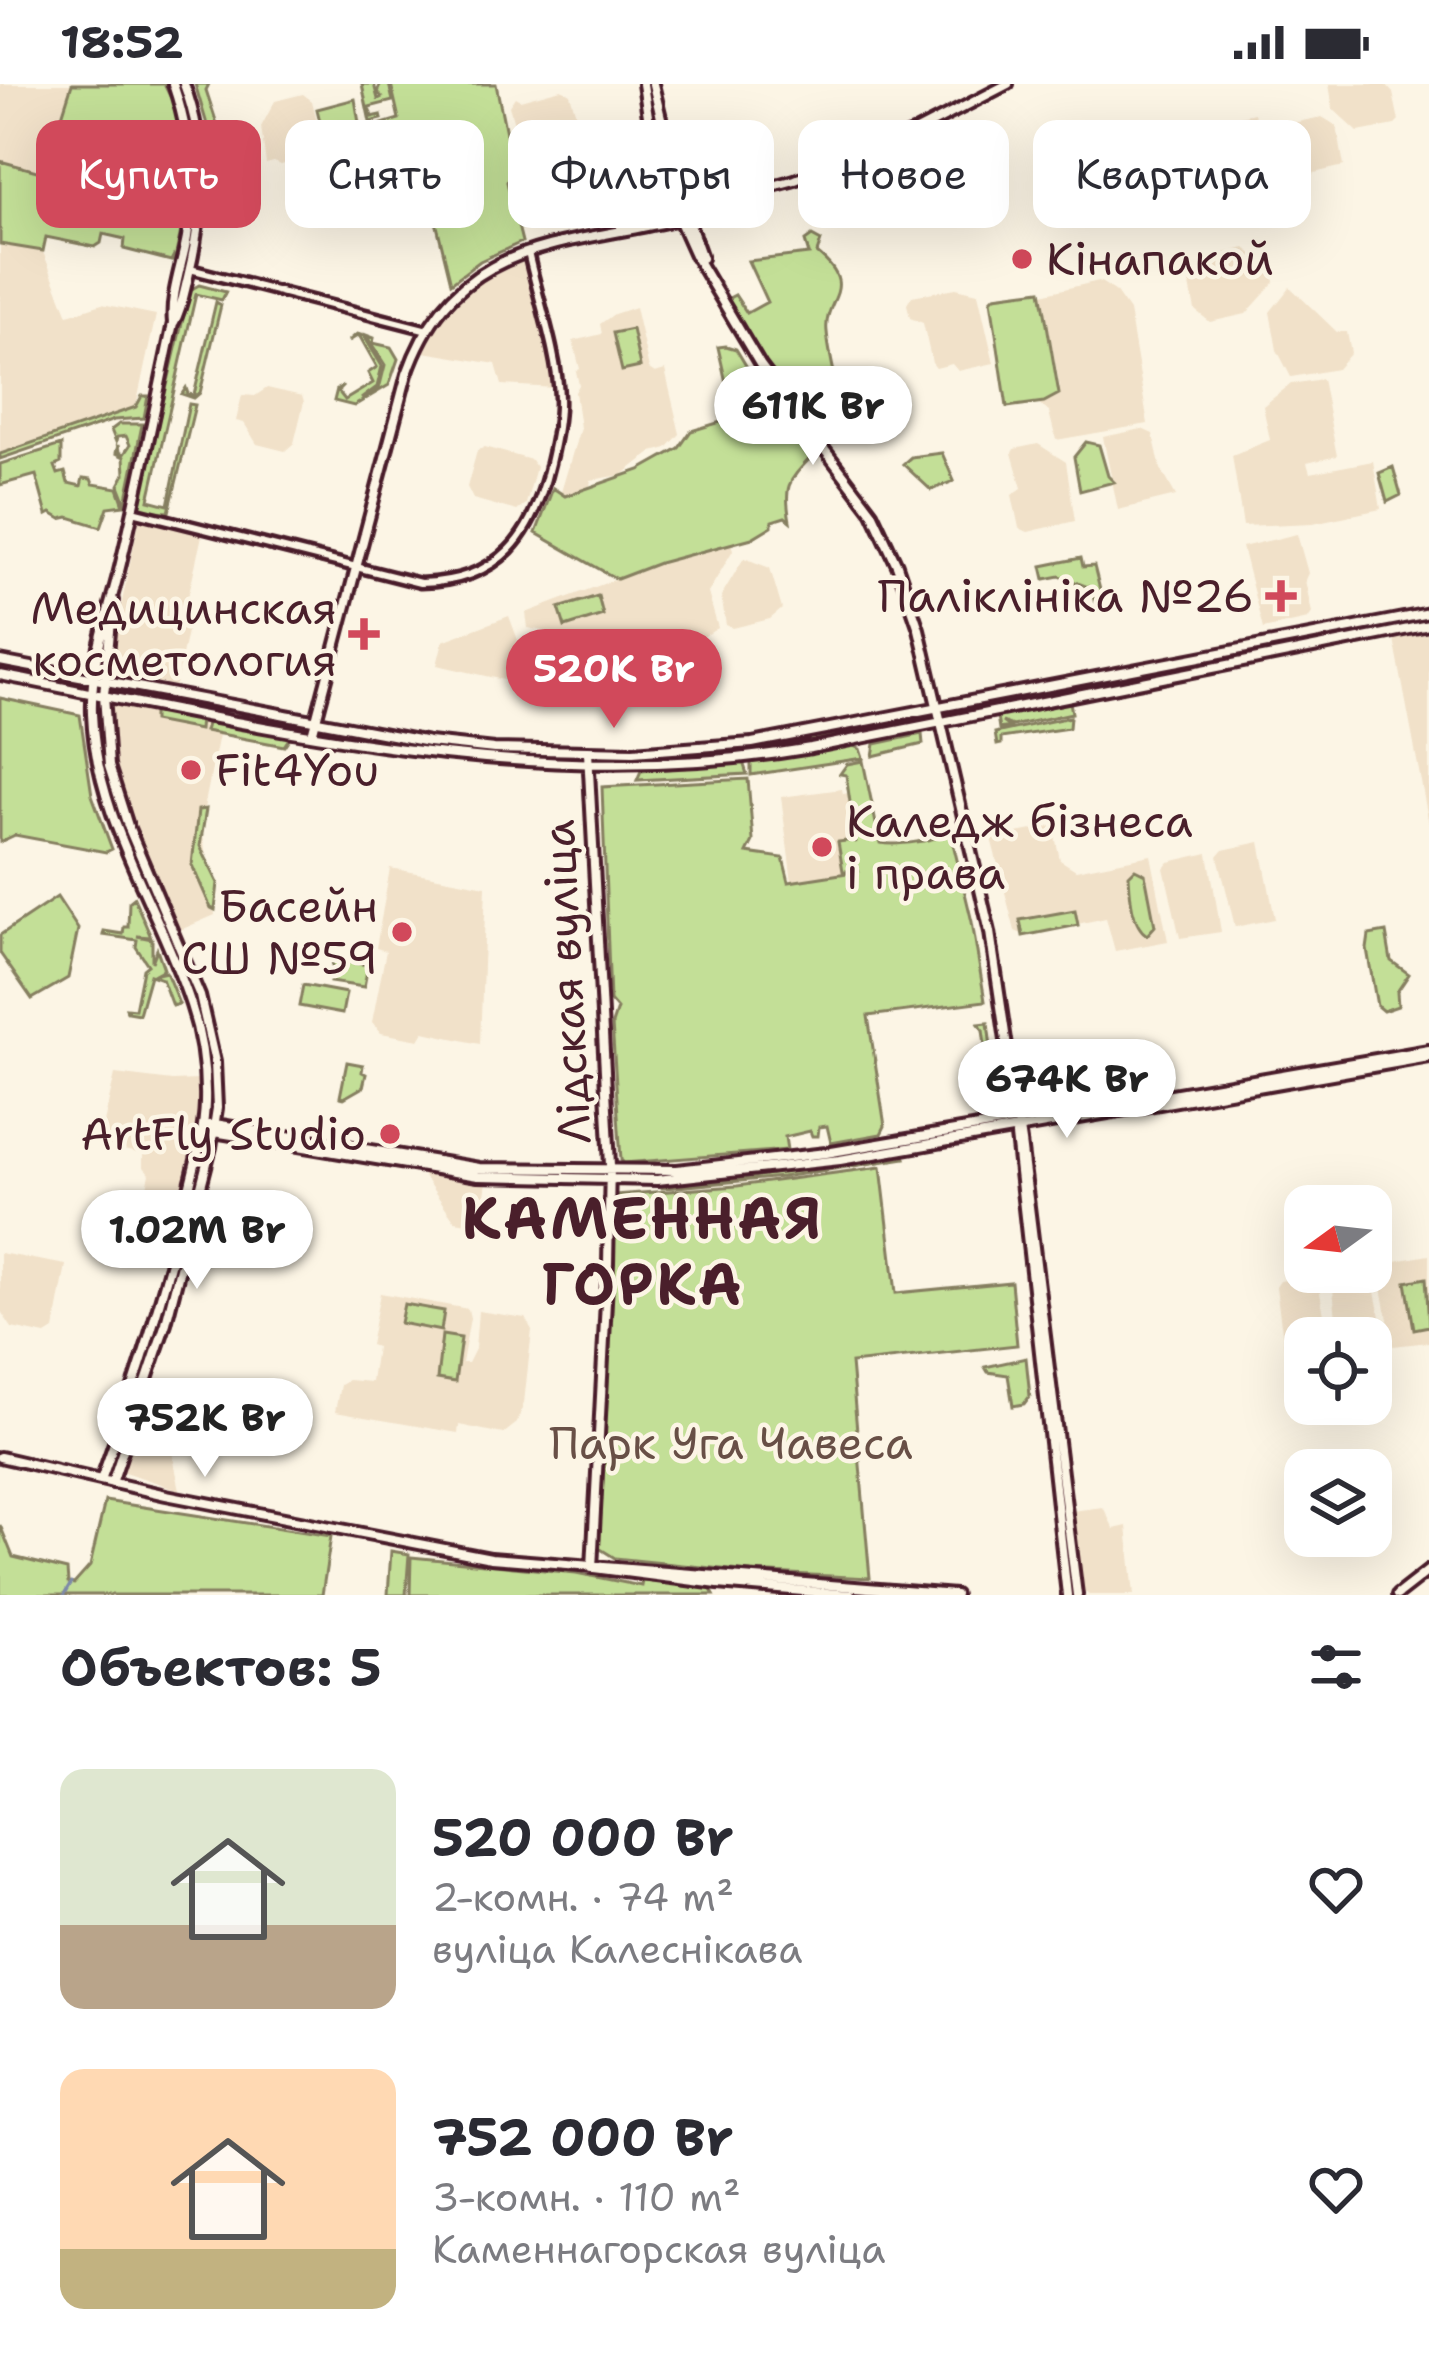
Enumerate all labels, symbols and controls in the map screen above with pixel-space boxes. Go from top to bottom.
text: 18:52 [60,12,183,72]
chip: Купить [36,120,261,228]
chip: Снять [285,120,484,228]
chip: Фильтры [508,120,774,228]
chip: Новое [798,120,1009,228]
chip: Квартира [1033,120,1311,228]
place label: Кінапакой [1046,229,1274,289]
marker: Кінапакой [1009,246,1035,272]
pin: 611K Br [702,366,924,468]
text: 611K Br [741,379,885,431]
place label: Паліклініка №26 [878,566,1254,626]
place label: Медицинская косметология [30,578,337,690]
marker: Паліклініка №26 [1265,580,1297,612]
marker: Медицинская косметология [348,618,380,650]
pin: 520K Br [503,629,725,731]
text: 520K Br [533,642,695,694]
place label: Fit4You [215,740,379,800]
marker: Fit4You [178,757,204,783]
place label: Каледж бізнеса і права [846,791,1193,903]
street label: Лідская вуліца [528,818,604,1146]
marker: Каледж бізнеса і права [809,834,835,860]
place label: Басейн СШ №59 [181,876,378,988]
marker: Басейн СШ №59 [389,919,415,945]
pin: 674K Br [956,1039,1178,1141]
text: 674K Br [985,1052,1149,1104]
place label: ArtFly Studio [81,1104,366,1164]
marker: ArtFly Studio [377,1121,403,1147]
district label: КАМЕННАЯ ГОРКА [462,1180,824,1322]
north arrow [1284,1185,1392,1293]
map controls [1284,1185,1392,1557]
pin: 1.02M Br [73,1190,321,1292]
text: 1.02M Br [108,1203,286,1255]
button: locate [1284,1317,1392,1425]
pin: 752K Br [94,1378,316,1480]
text: 752K Br [124,1391,286,1443]
park label: Парк Уга Чавеса [549,1413,913,1473]
button: layers [1284,1449,1392,1557]
text: Объектов: 5 [60,1633,382,1701]
icon: filters [1303,1634,1369,1700]
text: 520 000 Br [432,1803,734,1871]
icon: home [156,1817,300,1961]
icon: heart [1303,1856,1369,1922]
text: 2-комн. · 74 m² [432,1871,734,1923]
text: вуліца Калеснікава [432,1923,803,1975]
text: 752 000 Br [432,2103,733,2171]
icon: home [156,2117,300,2261]
icon: heart [1303,2156,1369,2222]
text: 3-комн. · 110 m² [432,2171,741,2223]
text: Каменнагорская вуліца [432,2223,886,2275]

